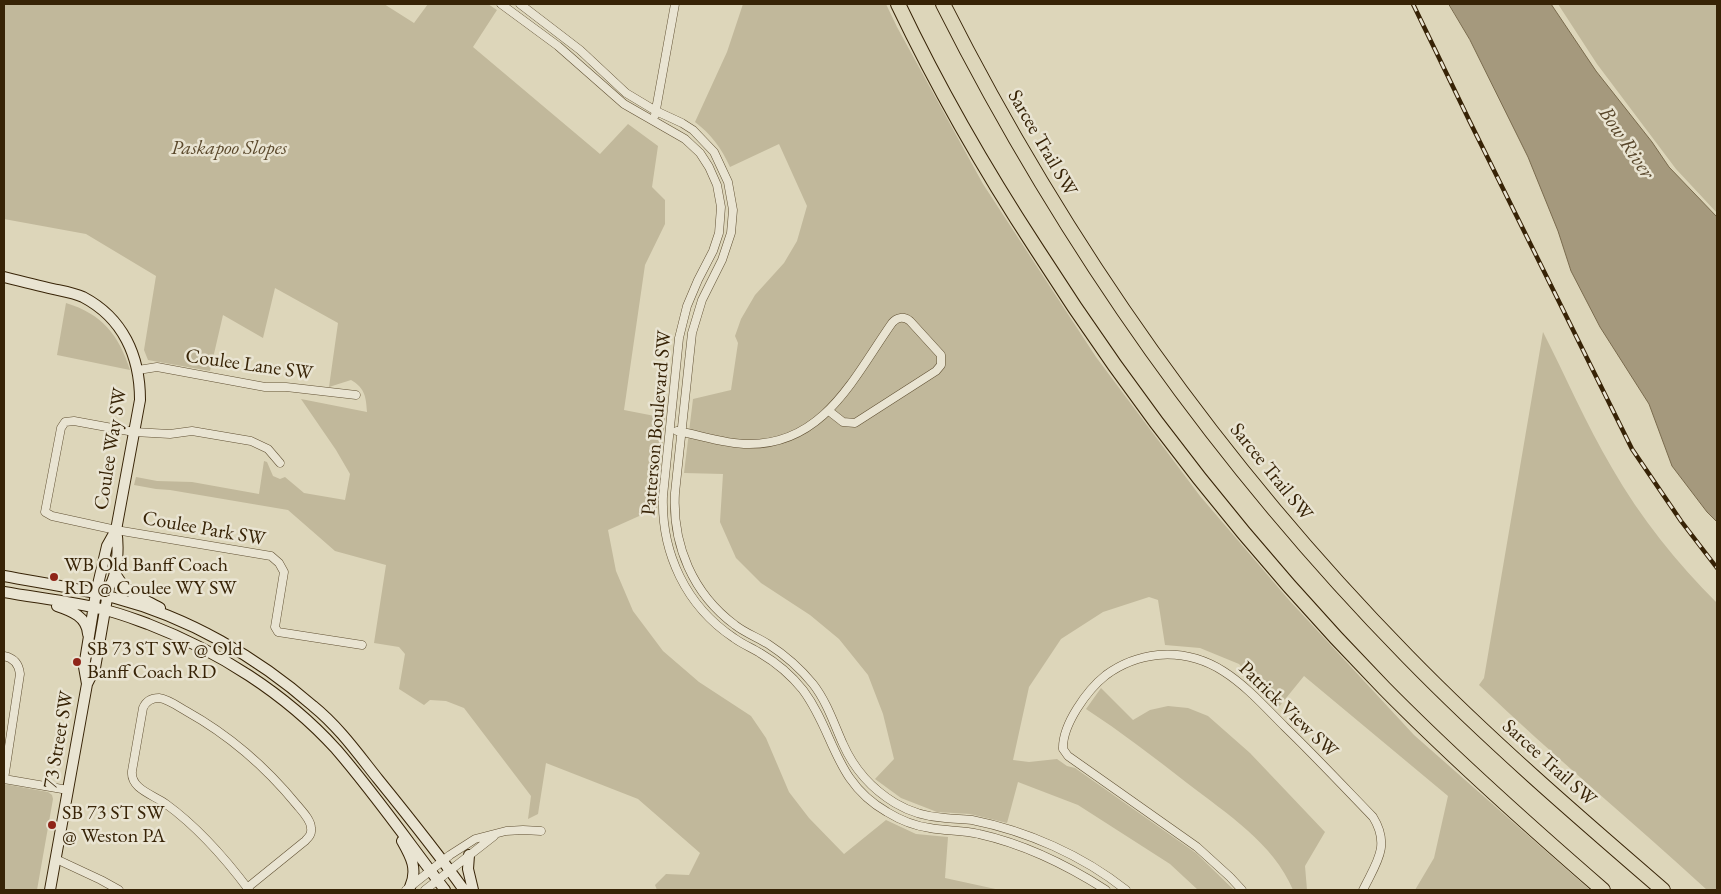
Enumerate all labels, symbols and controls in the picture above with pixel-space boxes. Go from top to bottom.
street label: Sarcee Trail SW [1002,86,1082,200]
water label: Bow River [1593,102,1659,184]
park label: Paskapoo Slopes [171,137,287,161]
street label: Patterson Boulevard SW [637,329,677,517]
street label: Coulee Lane SW [184,344,314,386]
street label: Coulee Way SW [90,386,132,512]
street label: Sarcee Trail SW [1224,418,1318,526]
street label: Coulee Park SW [141,506,267,552]
place label: WB Old Banff Coach RD @ Coulee WY SW [64,554,237,601]
marker: WB Old Banff Coach RD @ Coulee WY SW [48,571,60,583]
place label: SB 73 ST SW @ Old Banff Coach RD [87,638,243,685]
marker: SB 73 ST SW @ Old Banff Coach RD [71,656,83,668]
street label: Patrick View SW [1233,657,1343,763]
street label: 73 Street SW [39,689,79,791]
street label: Sarcee Trail SW [1497,714,1601,812]
place label: SB 73 ST SW @ Weston PA [62,802,165,849]
marker: SB 73 ST SW @ Weston PA [46,819,58,831]

